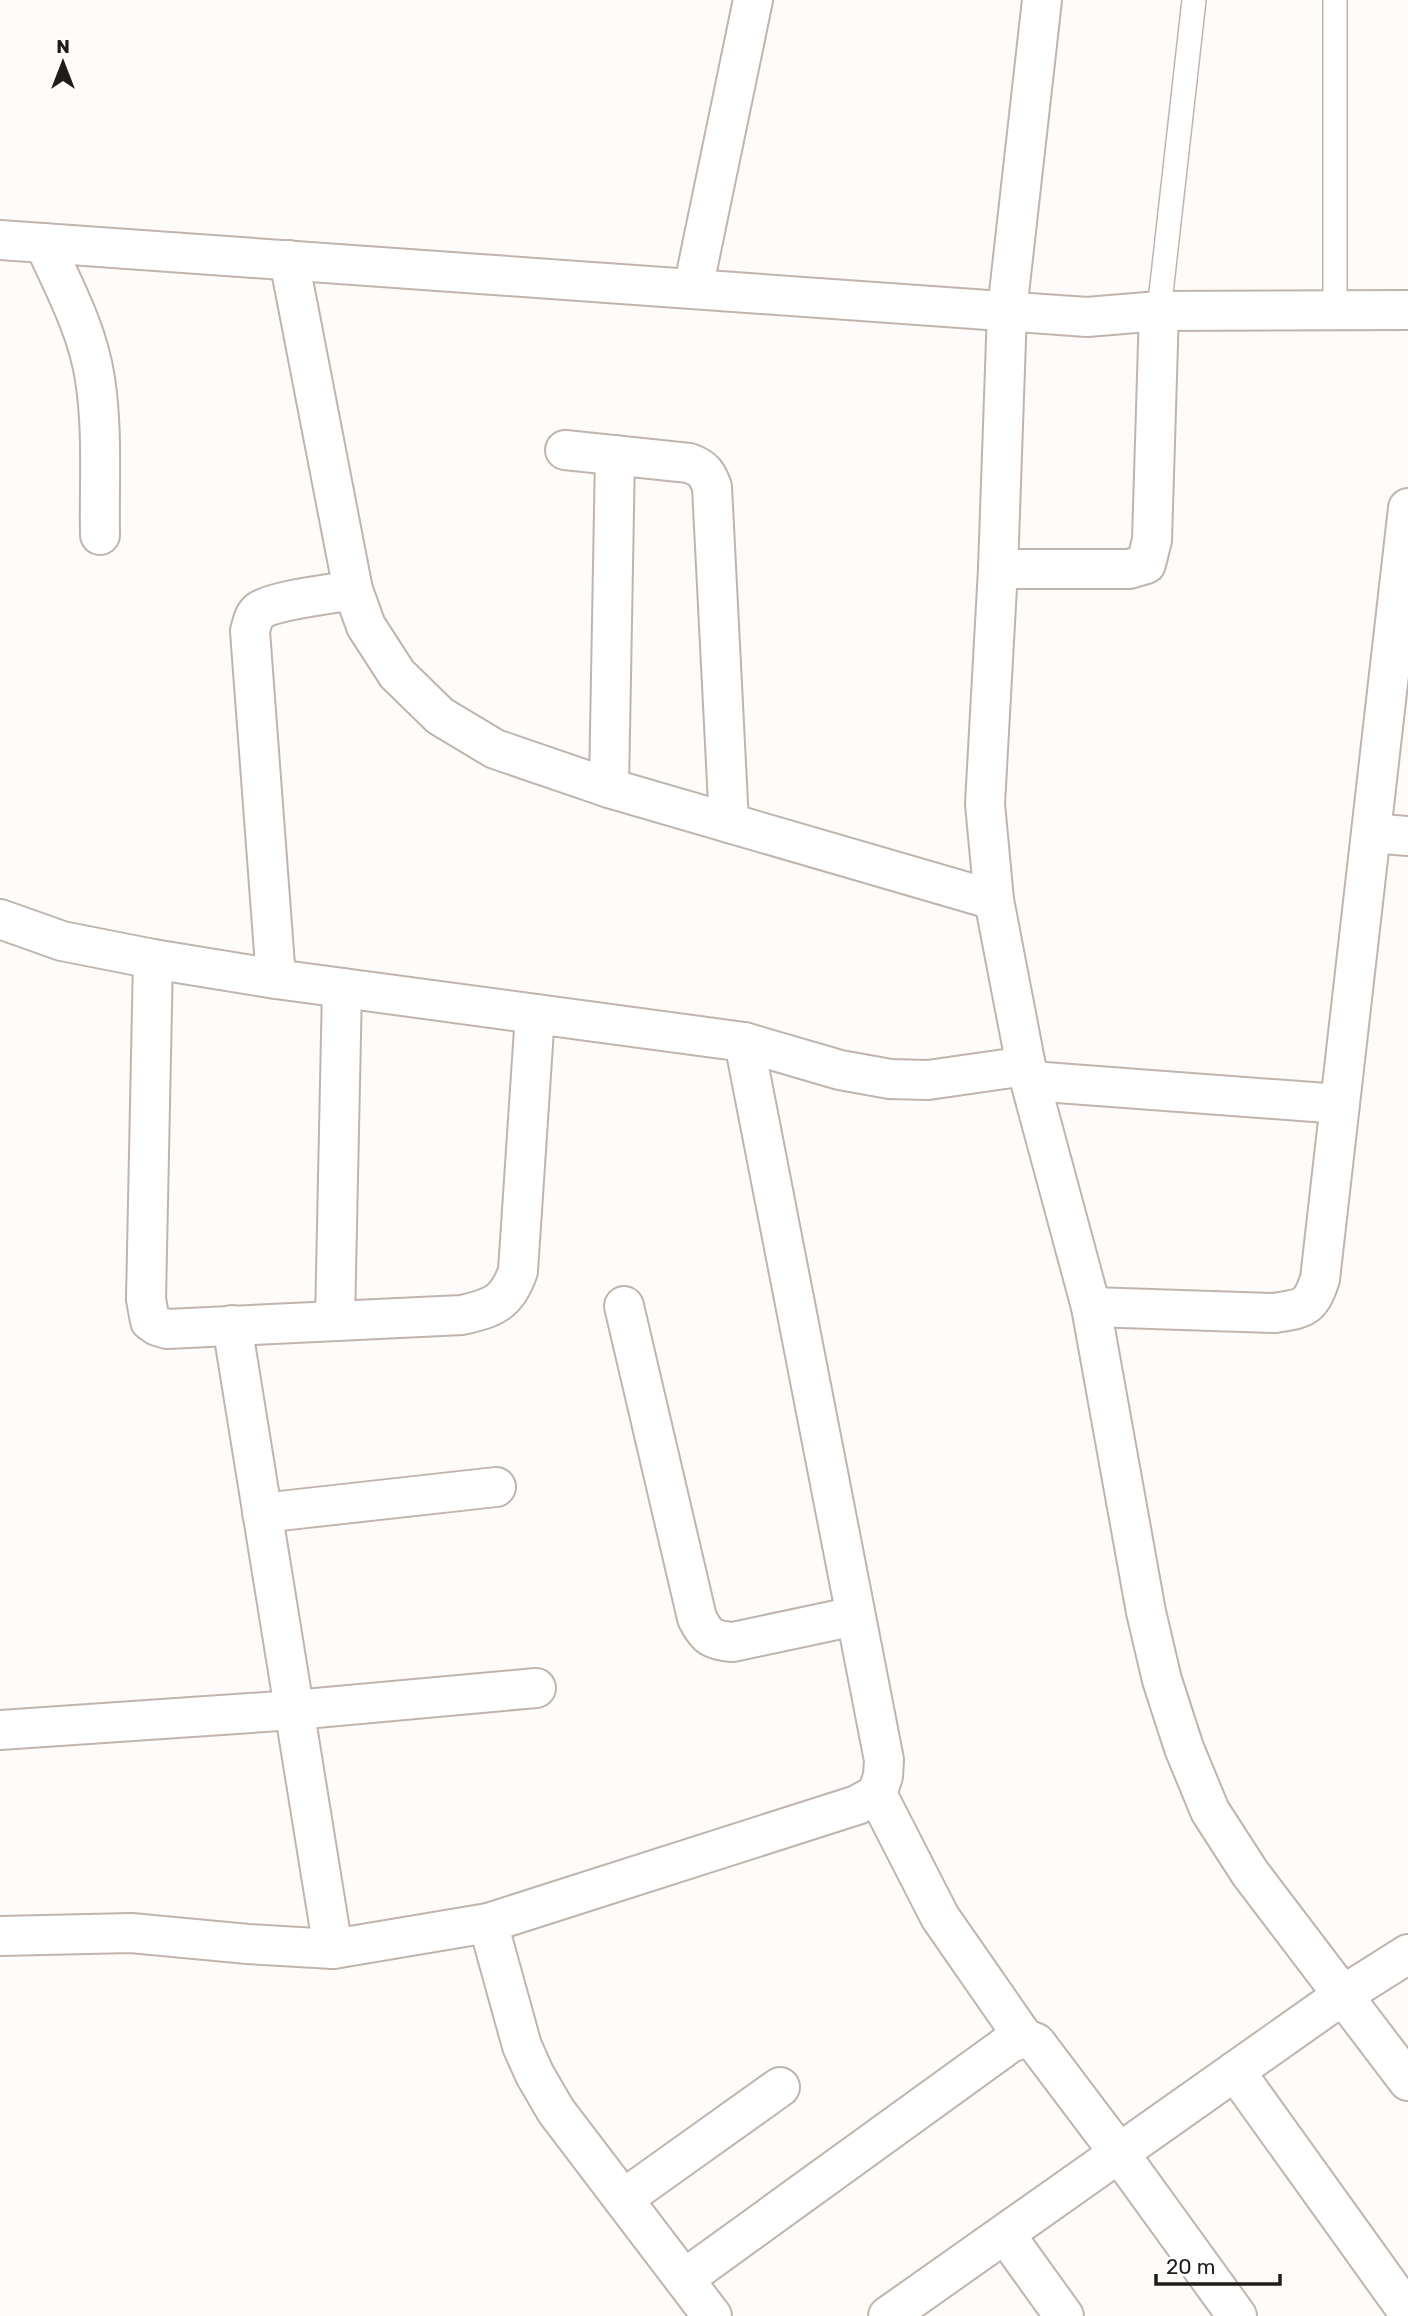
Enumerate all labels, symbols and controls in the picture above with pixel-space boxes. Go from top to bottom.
north arrow [28,28,98,98]
text: N [56,35,70,58]
scale bar [1156,2242,1280,2286]
text: 20 m [1166,2254,1215,2279]

